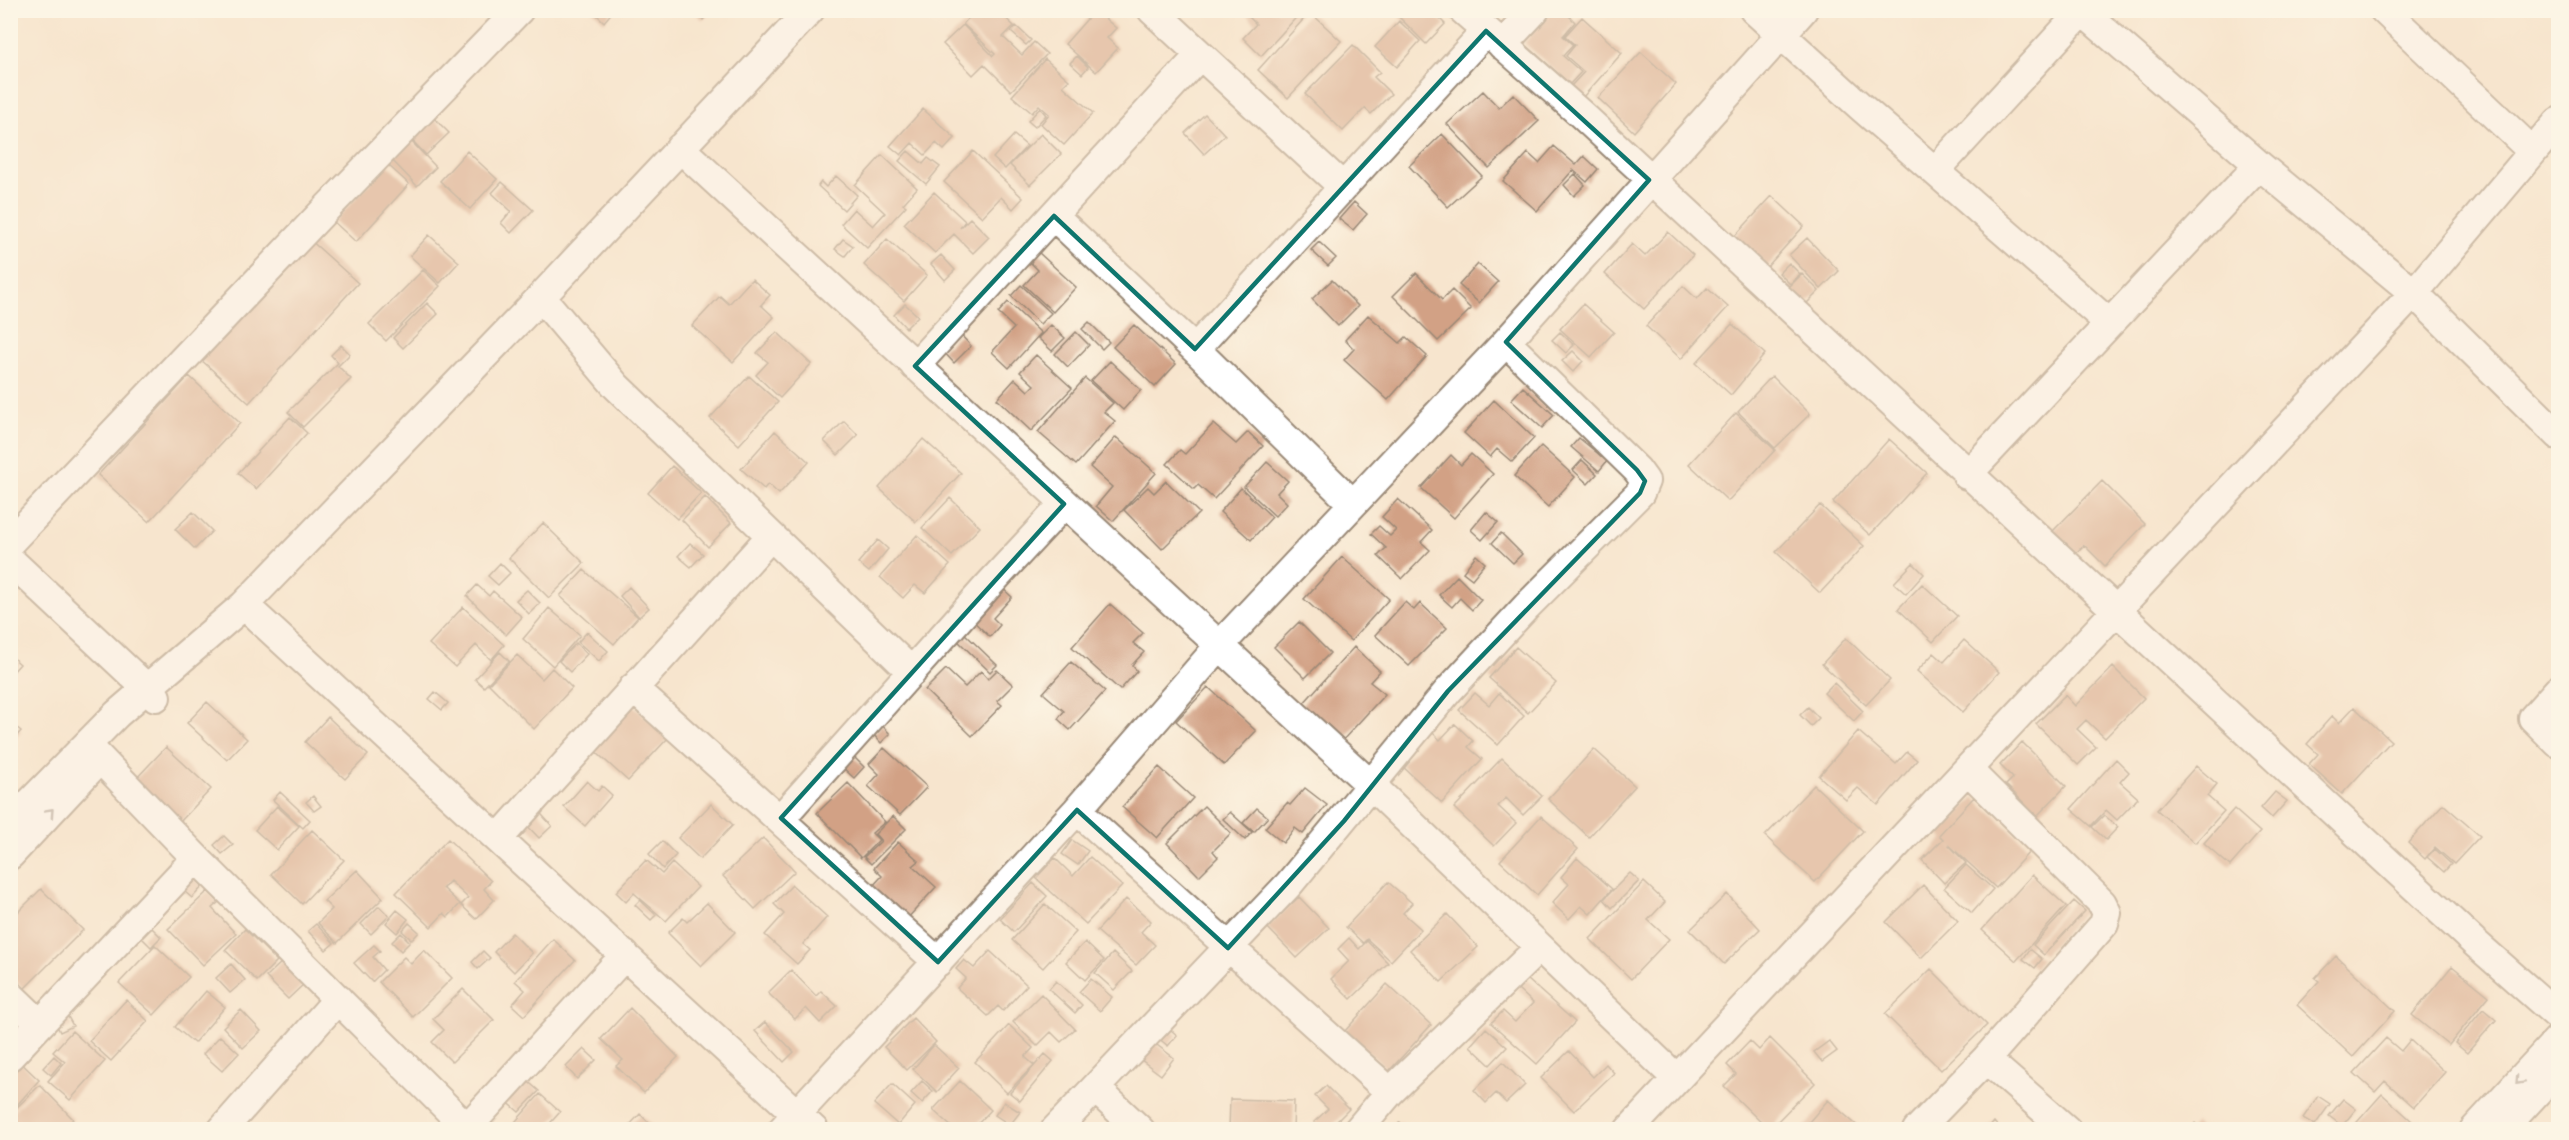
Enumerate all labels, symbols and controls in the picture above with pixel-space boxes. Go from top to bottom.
one-way arrow [43,808,54,818]
one-way arrow [2515,1074,2526,1085]

